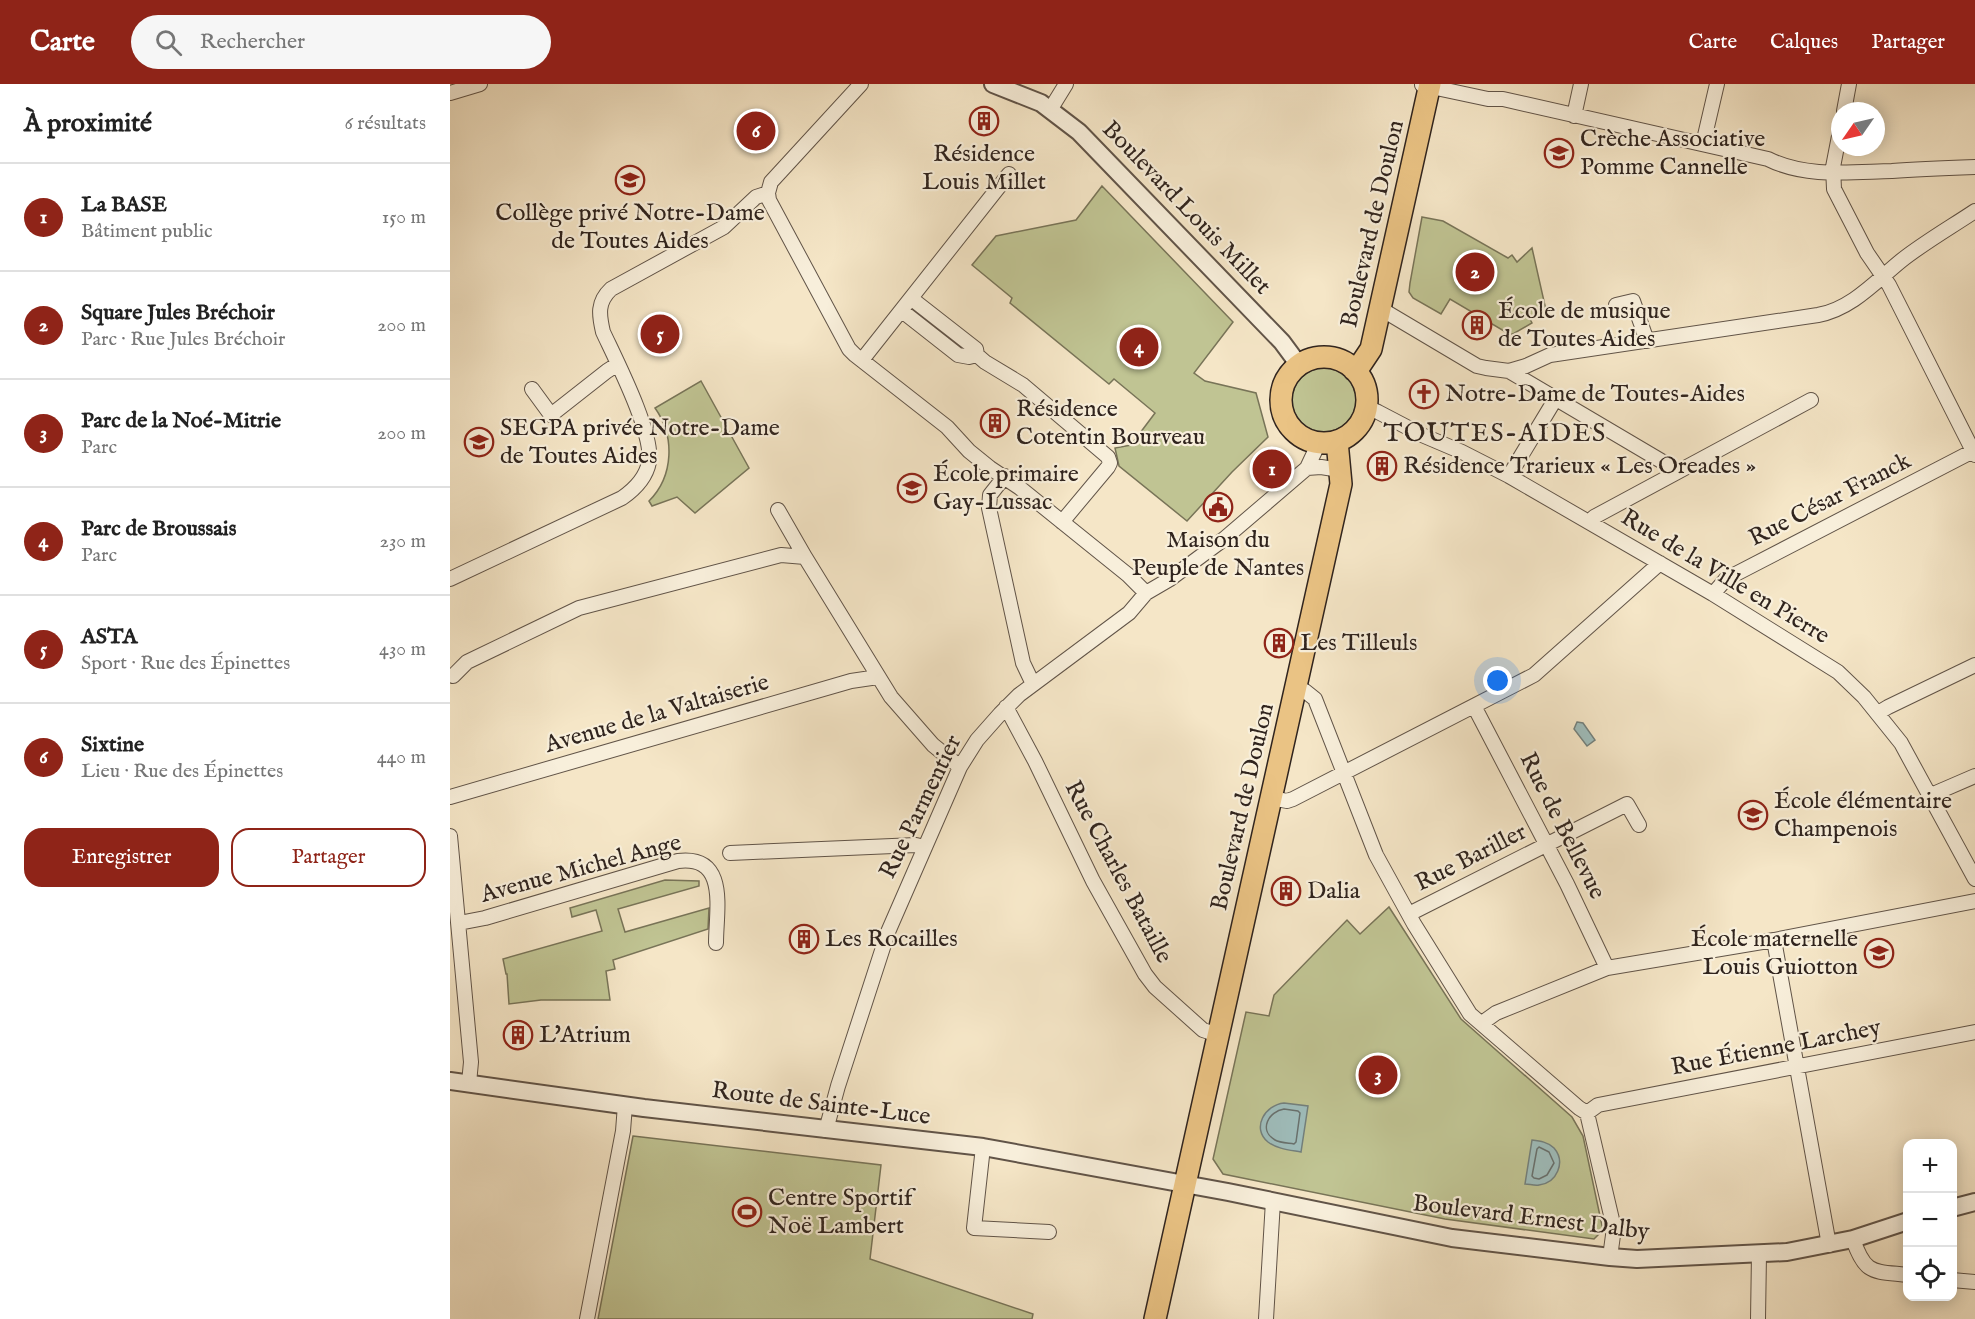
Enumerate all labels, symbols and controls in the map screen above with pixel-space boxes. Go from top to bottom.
search box [131,15,551,69]
text: Carte [30,25,95,60]
icon: search [152,26,185,59]
text: Rechercher [200,28,305,56]
text: Carte [1688,29,1737,56]
text: Calques [1770,29,1838,56]
text: Partager [1871,29,1945,56]
north arrow [1831,102,1885,156]
building icon: Résidence Louis Millet [968,105,1000,137]
text: À proximité [24,107,152,140]
pin: 6 [736,108,776,154]
text: 6 résultats [344,111,426,136]
street label: Boulevard Louis Millet [1095,114,1277,302]
street label: Boulevard de Doulon [1334,117,1412,331]
place label: Crèche Associative Pomme Cannelle [1580,124,1765,183]
school or university icon: Crèche Associative Pomme Cannelle [1543,137,1575,169]
place label: Résidence Louis Millet [922,139,1046,198]
school or university icon: Collège privé Notre-Dame de Toutes Aides [614,164,646,196]
text: La BASE [81,191,167,219]
place label: Collège privé Notre-Dame de Toutes Aides [495,198,765,257]
text: 1 [40,205,47,230]
text: 150 m [382,205,426,230]
text: Bâtiment public [81,219,213,244]
pin: 2 [1456,250,1494,294]
place label: École de musique de Toutes Aides [1498,296,1670,355]
text: Square Jules Bréchoir [81,299,275,327]
building icon: École de musique de Toutes Aides [1461,309,1493,341]
pin: 5 [640,312,680,356]
text: 2 [39,313,48,338]
text: 200 m [377,313,426,338]
pin: 4 [1120,324,1158,370]
text: Parc · Rue Jules Bréchoir [81,327,285,352]
church icon: Notre-Dame de Toutes-Aides [1408,378,1440,410]
place label: Notre-Dame de Toutes-Aides [1445,379,1745,410]
place label: Résidence Cotentin Bourveau [1016,394,1205,453]
text: Parc de la Noé-Mitrie [81,407,281,435]
building icon: Résidence Cotentin Bourveau [979,407,1011,439]
place label: SEGPA privée Notre-Dame de Toutes Aides [500,413,780,472]
district label: TOUTES-AIDES [1383,417,1607,450]
text: 3 [40,421,47,446]
text: 200 m [377,421,426,446]
school or university icon: SEGPA privée Notre-Dame de Toutes Aides [463,426,495,458]
text: Parc [81,435,117,460]
pin: 1 [1252,446,1292,492]
street label: Rue César Franck [1744,446,1916,554]
building icon: Résidence Trarieux « Les Oreades » [1366,450,1398,482]
place label: Résidence Trarieux « Les Oreades » [1403,451,1756,482]
place label: École primaire Gay-Lussac [933,459,1079,518]
school or university icon: École primaire Gay-Lussac [896,472,928,504]
public building icon: Maison du Peuple de Nantes [1202,491,1234,523]
street label: Rue de la Ville en Pierre [1615,502,1835,652]
text: Parc de Broussais [81,515,236,543]
place label: Maison du Peuple de Nantes [1132,525,1304,584]
text: 4 [39,529,48,554]
text: 230 m [380,529,426,554]
text: Parc [81,543,117,568]
text: ASTA [81,623,137,651]
building icon: Les Tilleuls [1263,627,1295,659]
place label: Les Tilleuls [1300,628,1417,659]
text: 5 [40,637,47,662]
text: 430 m [379,637,426,662]
text: Sport · Rue des Épinettes [81,651,290,676]
your location [1483,666,1512,695]
street label: Avenue de la Valtaiserie [540,667,773,761]
street label: Boulevard de Doulon [1204,700,1282,914]
street label: Rue Parmentier [873,730,969,884]
text: Sixtine [81,731,144,759]
text: 6 [39,745,48,770]
text: 440 m [377,745,426,770]
street label: Rue de Bellevue [1512,747,1612,905]
text: Lieu · Rue des Épinettes [81,759,283,784]
street label: Rue Charles Bataille [1057,775,1179,969]
place label: École élémentaire Champenois [1774,786,1952,845]
school or university icon: École élémentaire Champenois [1737,799,1769,831]
street label: Rue Bariller [1410,817,1532,899]
street label: Avenue Michel Ange [476,827,685,911]
button: Enregistrer [24,828,219,887]
button: Partager [231,828,426,887]
building icon: Dalia [1270,875,1302,907]
place label: Dalia [1307,876,1361,907]
building icon: Les Rocailles [788,923,820,955]
place label: Les Rocailles [825,924,958,955]
place label: École maternelle Louis Guiotton [1691,924,1858,983]
school or university icon: École maternelle Louis Guiotton [1863,937,1895,969]
street label: Rue Étienne Larchey [1669,1012,1884,1084]
building icon: L'Atrium [502,1019,534,1051]
place label: L'Atrium [539,1020,631,1051]
pin: 3 [1358,1052,1398,1098]
street label: Route de Sainte-Luce [710,1075,932,1133]
map controls [1903,1139,1957,1301]
button: + [1903,1139,1957,1193]
place label: Centre Sportif Noë Lambert [768,1183,917,1242]
street label: Boulevard Ernest Dalby [1411,1188,1651,1248]
button: − [1903,1193,1957,1247]
sports icon: Centre Sportif Noë Lambert [731,1196,763,1228]
button: locate [1903,1247,1957,1301]

